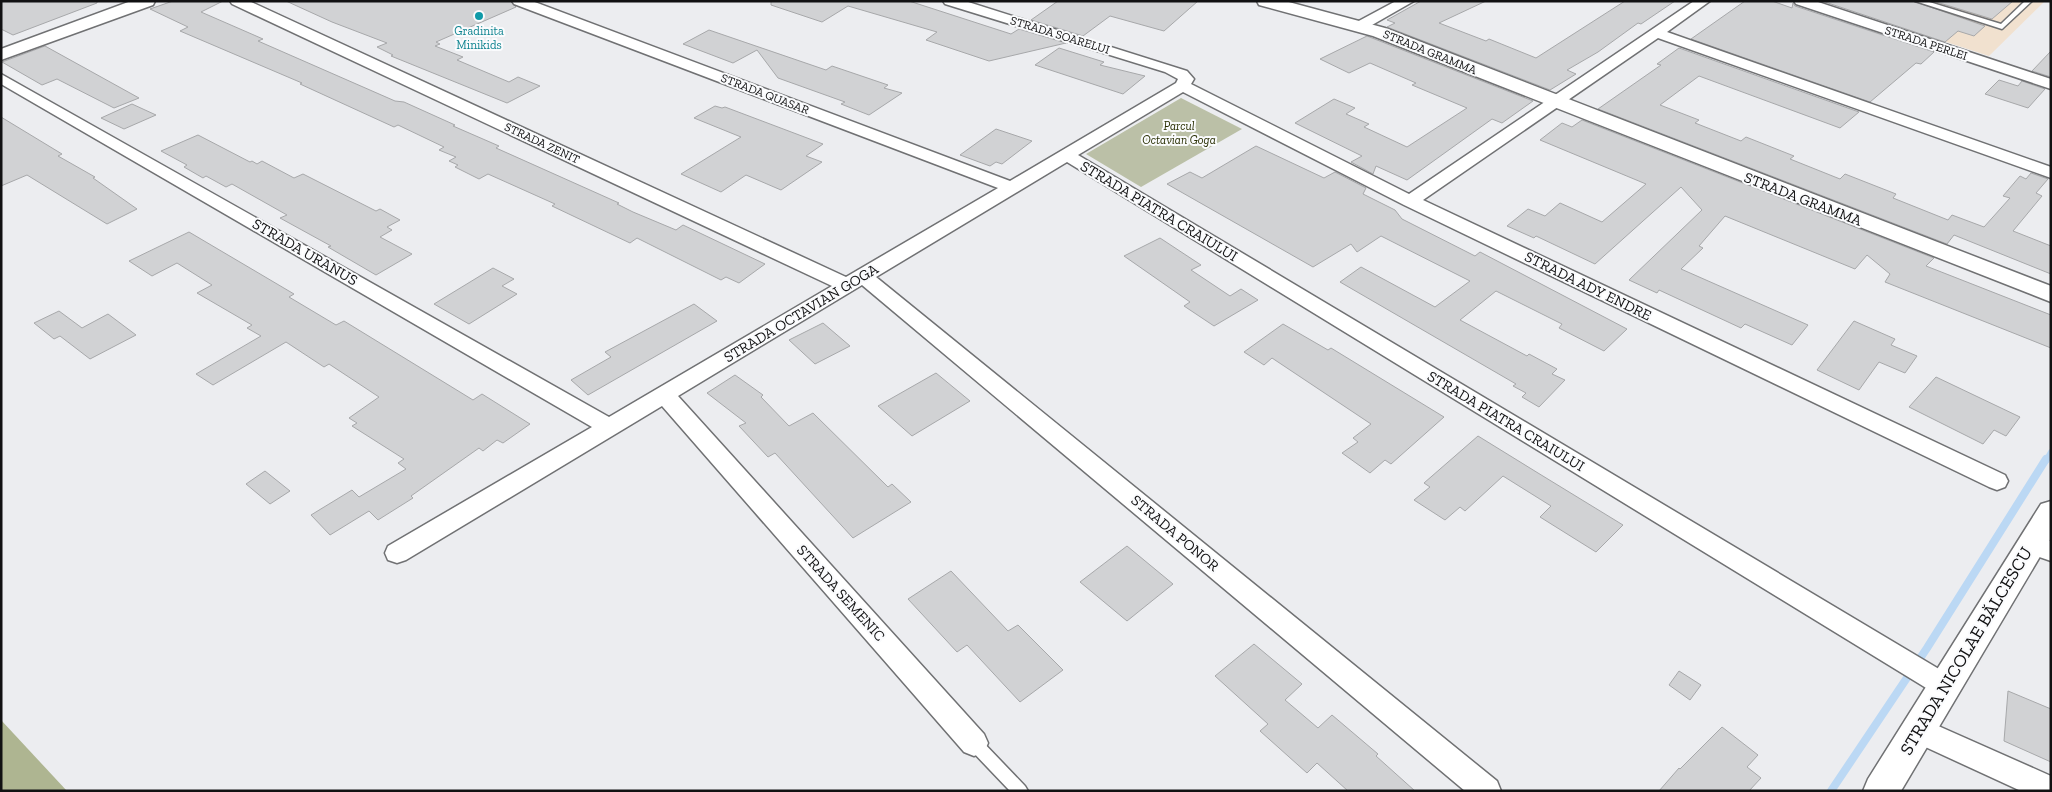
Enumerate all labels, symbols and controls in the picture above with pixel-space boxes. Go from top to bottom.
marker: Gradinita Minikids [473,10,485,22]
street label: STRADA SOARELUI [1009,13,1111,57]
street label: STRADA PERLEI [1883,23,1969,63]
place label: Gradinita Minikids [454,24,504,52]
street label: STRADA GRAMMA [1381,27,1479,77]
street label: STRADA QUASAR [719,71,812,117]
street label: STRADA ZENIT [502,119,582,167]
park label: Parcul Octavian Goga [1142,119,1216,147]
street label: STRADA PIATRA CRAIULUI [1077,157,1241,265]
street label: STRADA GRAMMA [1742,168,1865,230]
street label: STRADA URANUS [249,215,361,289]
street label: STRADA ADY ENDRE [1522,247,1655,325]
street label: STRADA OCTAVIAN GOGA [721,260,882,366]
street label: STRADA PIATRA CRAIULUI [1424,367,1588,475]
street label: STRADA PONOR [1127,491,1223,575]
street label: STRADA SEMENIC [793,541,889,645]
street label: STRADA NICOLAE BĂLCESCU [1895,543,2037,759]

